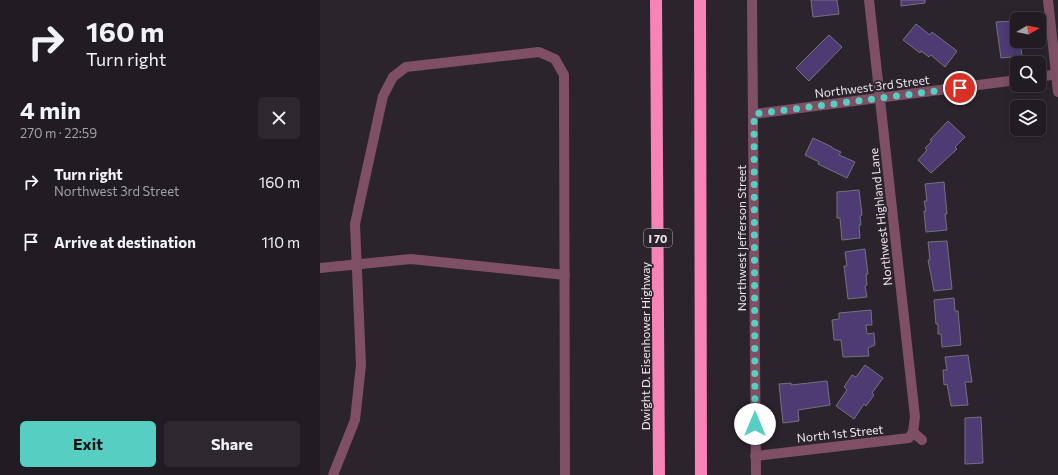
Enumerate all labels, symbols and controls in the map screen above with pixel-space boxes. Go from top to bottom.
north arrow [1010,12,1046,48]
map controls [1010,12,1046,136]
text: 160 m [86,14,164,48]
icon: right [20,16,72,68]
text: Turn right [86,48,166,70]
button: search [1010,56,1046,92]
pin [943,71,977,105]
street label: Northwest 3rd Street [814,72,930,100]
icon: arrive [949,77,971,99]
text: 4 min [20,95,81,124]
button: close [258,97,300,139]
button: layers [1010,100,1046,136]
text: 270 m · 22:59 [20,125,97,141]
street label: Northwest Highland Lane [866,148,894,286]
text: Turn right [54,165,123,183]
street label: Northwest Jefferson Street [734,165,749,311]
icon: right [20,171,42,193]
text: 160 m [259,173,300,191]
text: Northwest 3rd Street [54,183,179,199]
road number: I 70 [644,229,672,247]
icon: arrive [20,231,42,253]
text: Arrive at destination [54,233,196,251]
text: 110 m [261,233,300,251]
street label: Dwight D. Eisenhower Highway [638,262,652,430]
position arrow [734,403,776,445]
button: Exit [20,421,156,467]
button: Share [164,421,300,467]
street label: North 1st Street [796,421,884,444]

